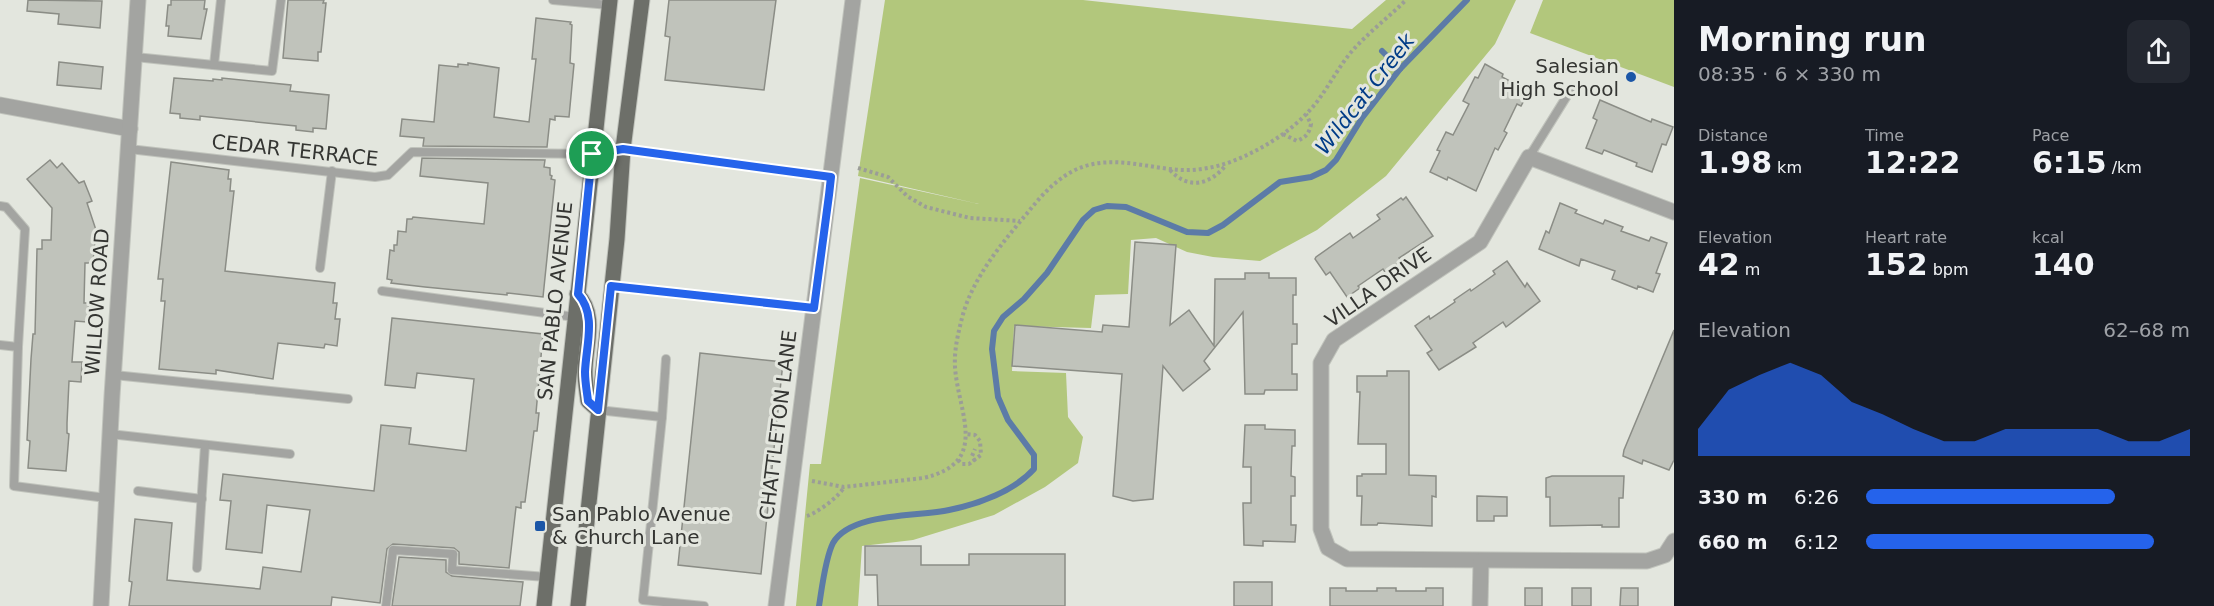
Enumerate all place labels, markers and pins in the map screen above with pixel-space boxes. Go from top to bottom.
place label: Salesian High School [1500,54,1619,101]
marker: Salesian High School [1624,70,1638,84]
pin [566,128,617,179]
place label: San Pablo Avenue & Church Lane [552,502,731,549]
marker: San Pablo Avenue & Church Lane [533,519,547,533]

